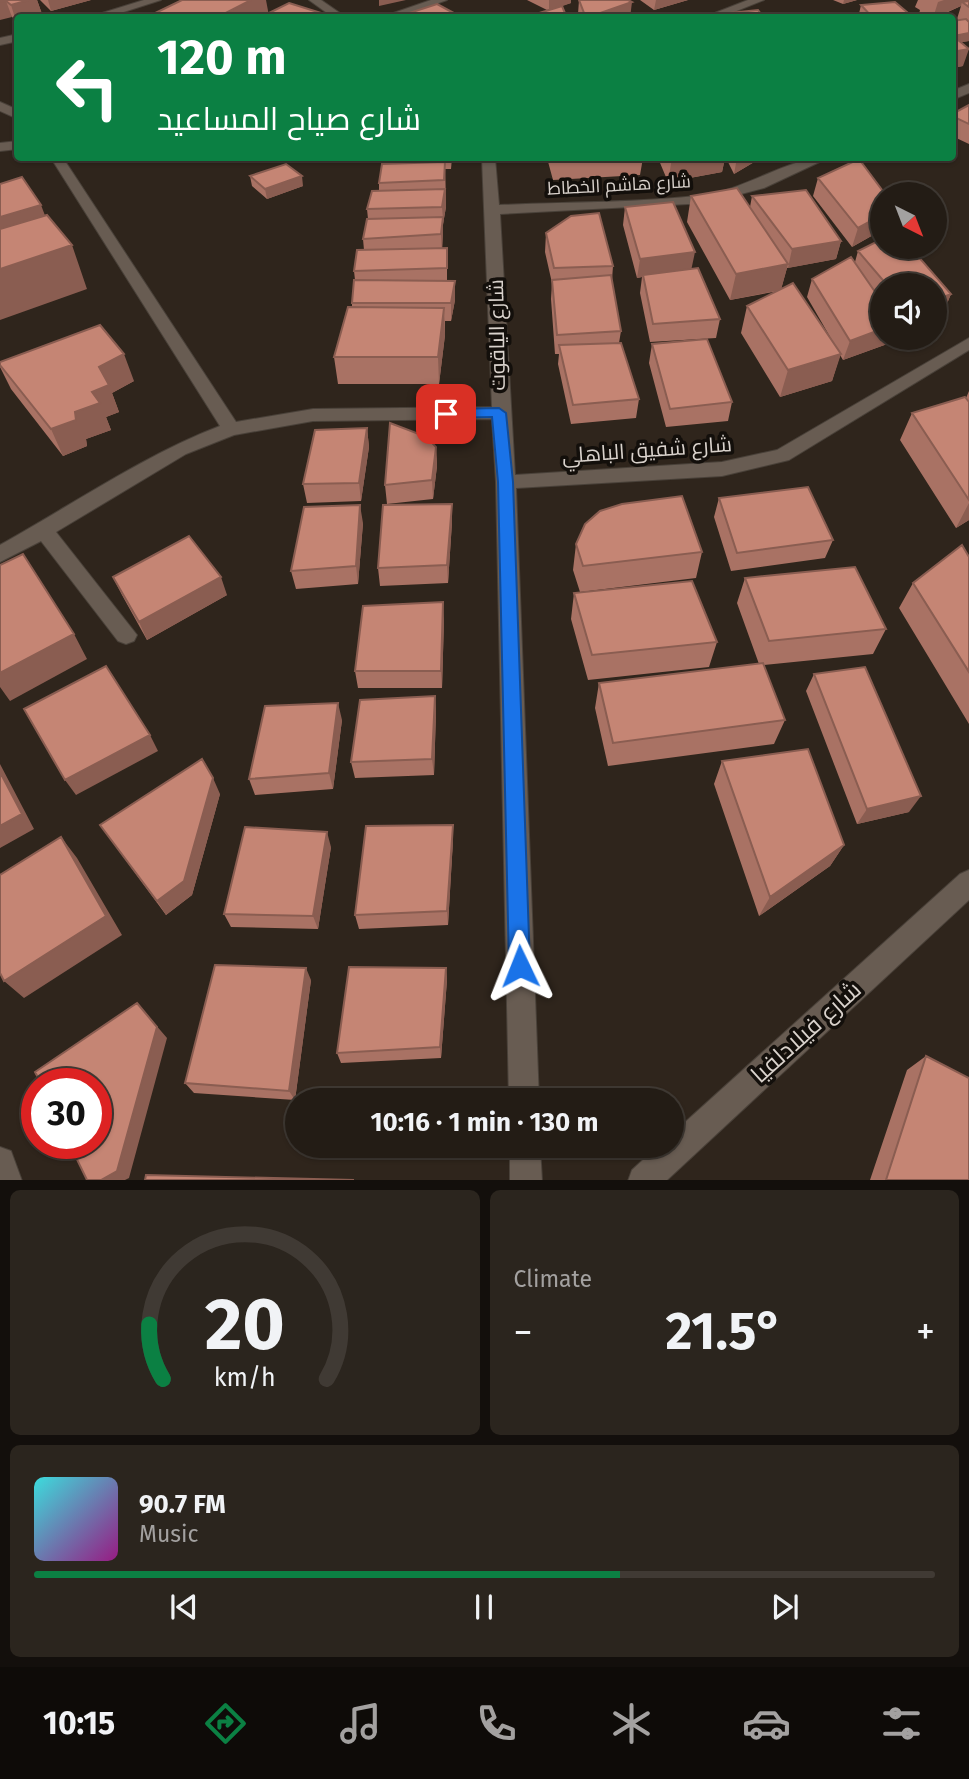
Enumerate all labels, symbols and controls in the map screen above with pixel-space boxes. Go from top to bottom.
text: 120 m [157,28,287,87]
icon: left [42,42,133,133]
text: شارع صياح المساعيد [157,100,421,138]
street label: شارع هاشم الخطاط [547,170,692,201]
north arrow [870,182,947,259]
map controls [870,182,947,350]
button: sound [870,273,947,350]
street label: شارع الياقوت [483,279,512,391]
pin [416,384,476,444]
icon: arrive [427,395,465,433]
street label: شارع شفيق الباهلي [561,431,733,472]
position arrow [483,929,557,1003]
street label: شارع فيلادلفيا [745,975,868,1090]
speed limit sign: 30 [21,1068,112,1159]
text: 10:16 · 1 min · 130 m [371,1107,598,1138]
text: Climate [514,1265,592,1293]
text: 20 [205,1281,285,1368]
text: 21.5° [666,1300,783,1363]
text: − [514,1309,533,1355]
text: + [916,1309,935,1355]
text: km/h [214,1362,276,1392]
text: 90.7 FM [139,1489,226,1520]
text: Music [139,1520,199,1548]
icon: previous [165,1588,203,1626]
icon: pause [465,1588,503,1626]
icon: next [766,1588,804,1626]
icon: directions [201,1699,250,1748]
icon: music [336,1699,385,1748]
icon: phone [472,1699,521,1748]
icon: climate [607,1699,656,1748]
icon: car [742,1699,791,1748]
icon: filters [877,1699,926,1748]
text: 10:15 [43,1704,115,1742]

